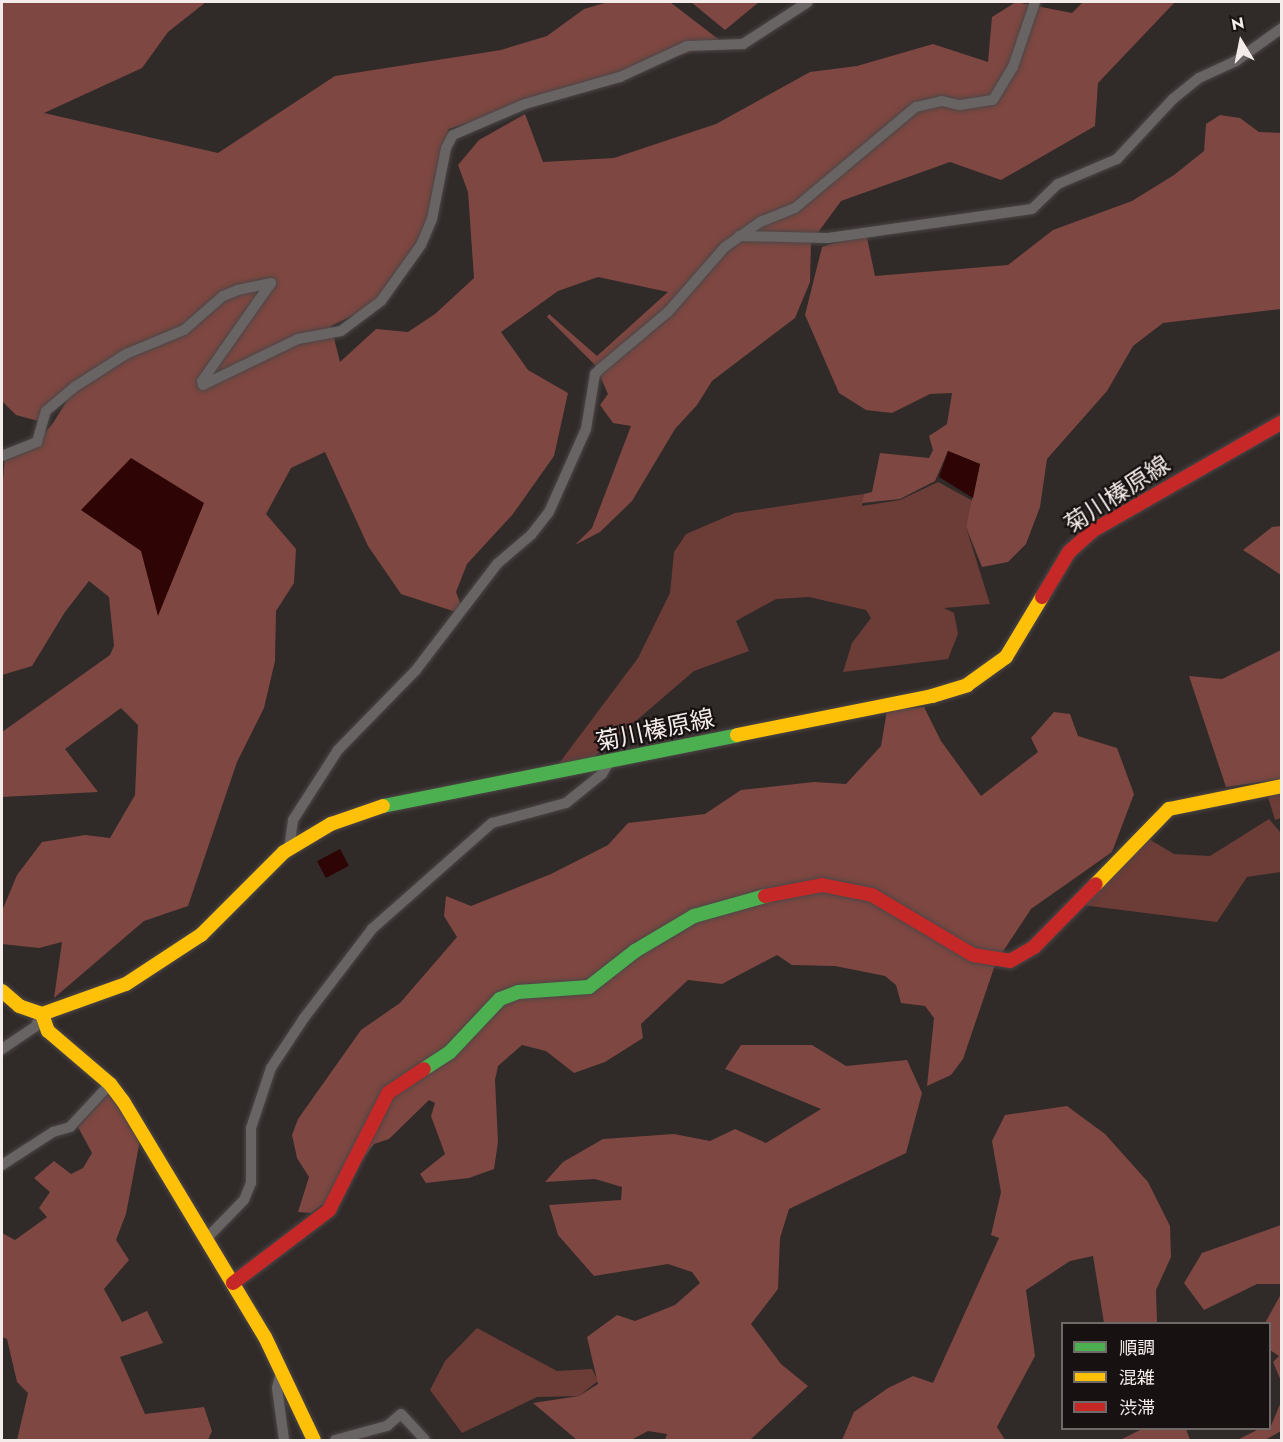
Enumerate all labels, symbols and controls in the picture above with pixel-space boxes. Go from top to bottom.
text: N [1230,11,1246,36]
north arrow [1211,12,1271,72]
street label: 菊川榛原線 [1059,449,1175,539]
street label: 菊川榛原線 [593,703,717,757]
legend [1061,1322,1271,1430]
text: 順調 [1119,1335,1155,1361]
text: 混雑 [1119,1365,1155,1391]
text: 渋滞 [1119,1395,1155,1421]

